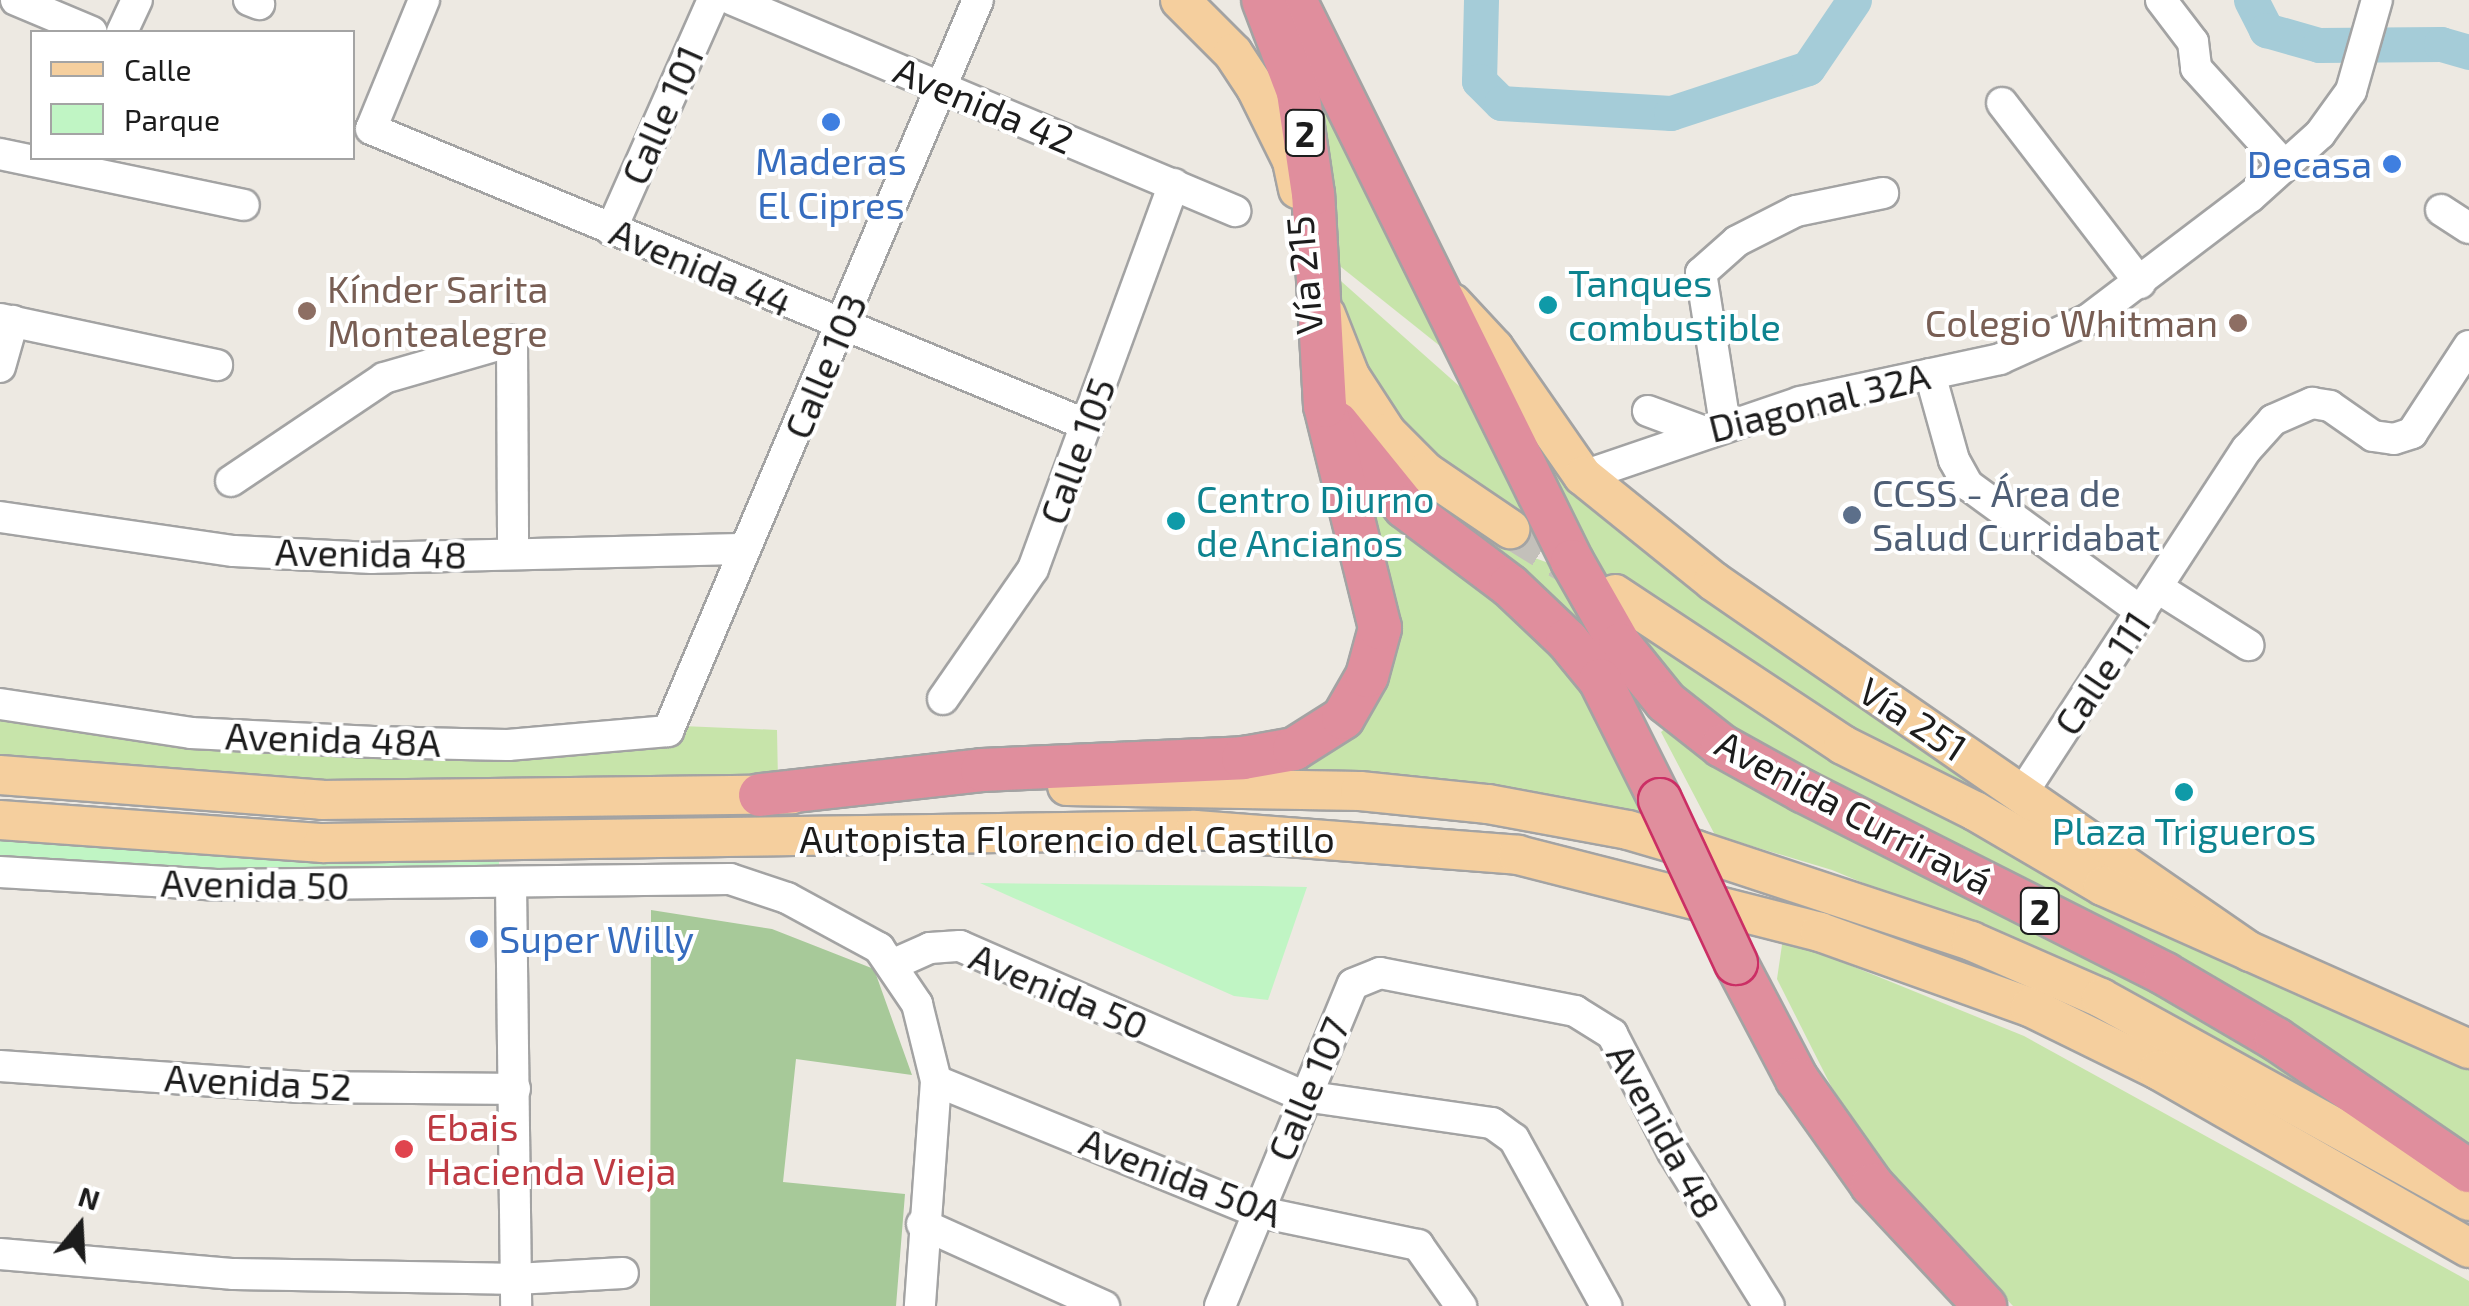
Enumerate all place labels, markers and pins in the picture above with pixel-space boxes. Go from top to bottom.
marker: Maderas El Cipres [820,111,842,133]
place label: Maderas El Cipres [755,138,907,228]
place label: Decasa [2247,141,2372,187]
marker: Decasa [2381,153,2403,175]
place label: Tanques combustible [1568,260,1781,350]
place label: Kínder Sarita Montealegre [327,266,549,356]
marker: Tanques combustible [1537,294,1559,316]
marker: Kínder Sarita Montealegre [296,300,318,322]
place label: Colegio Whitman [1924,300,2218,346]
marker: Colegio Whitman [2227,312,2249,334]
place label: CCSS - Área de Salud Curridabat [1872,470,2160,560]
place label: Centro Diurno de Ancianos [1196,476,1435,566]
marker: CCSS - Área de Salud Curridabat [1841,504,1863,526]
marker: Centro Diurno de Ancianos [1165,510,1187,532]
marker: Plaza Trigueros [2173,781,2195,803]
place label: Plaza Trigueros [2051,808,2317,854]
place label: Super Willy [499,916,695,962]
marker: Super Willy [468,928,490,950]
place label: Ebais Hacienda Vieja [426,1104,677,1194]
marker: Ebais Hacienda Vieja [391,1136,417,1162]

